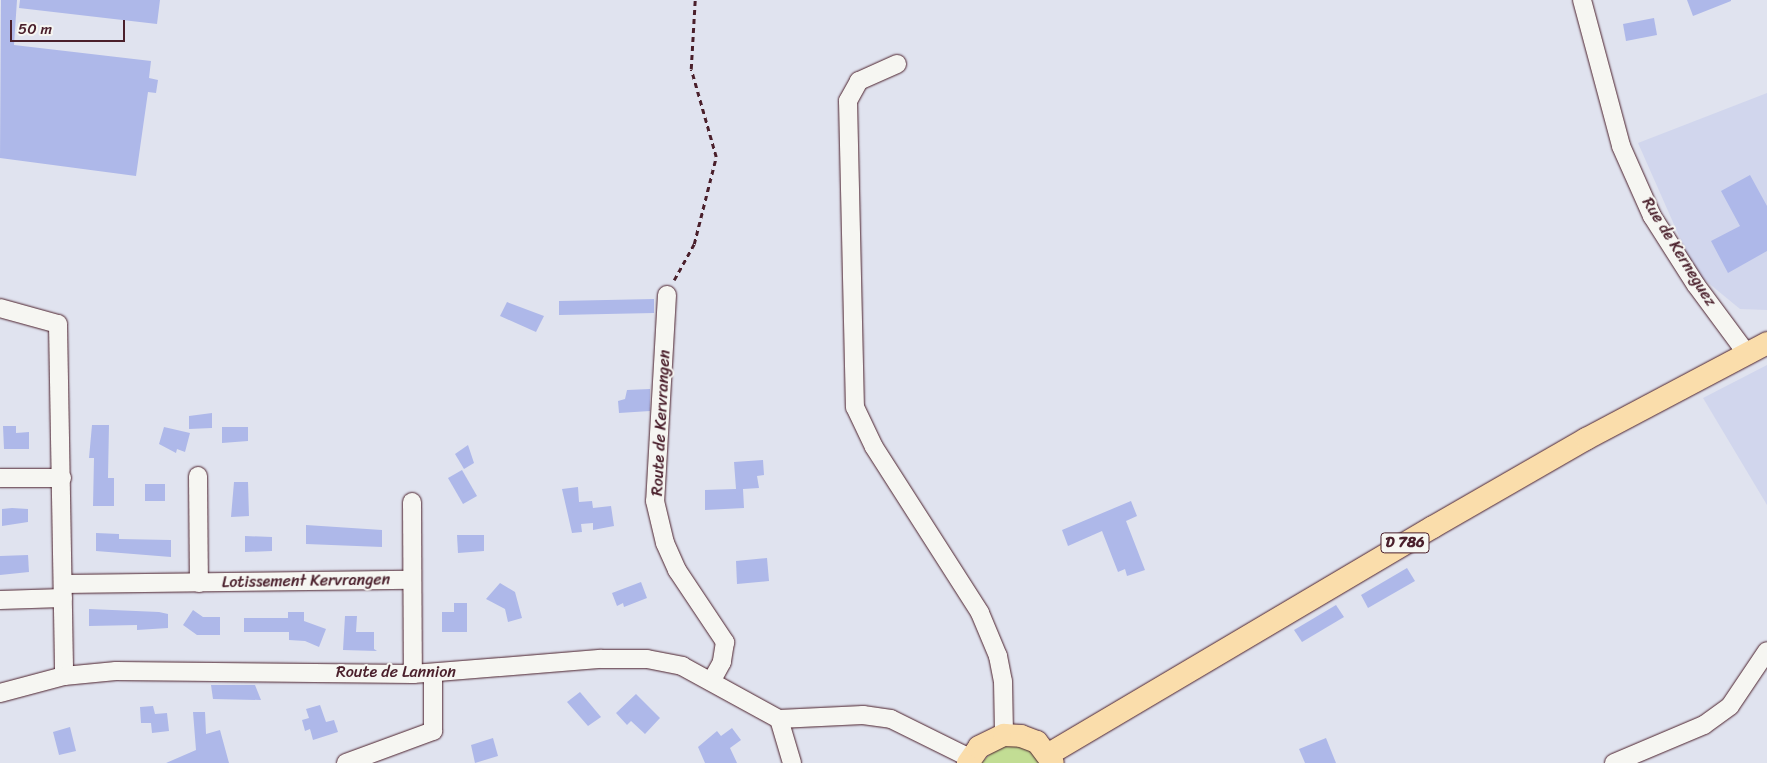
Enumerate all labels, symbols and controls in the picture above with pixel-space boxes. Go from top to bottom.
scale bar [12,10,128,42]
text: 50 m [18,16,52,42]
street label: Rue de Kerneguez [1638,194,1720,310]
street label: Route de Kervrangen [648,350,674,496]
road number: D 786 [1380,530,1430,556]
street label: Lotissement Kervrangen [222,570,390,592]
street label: Route de Lannion [336,662,456,682]

